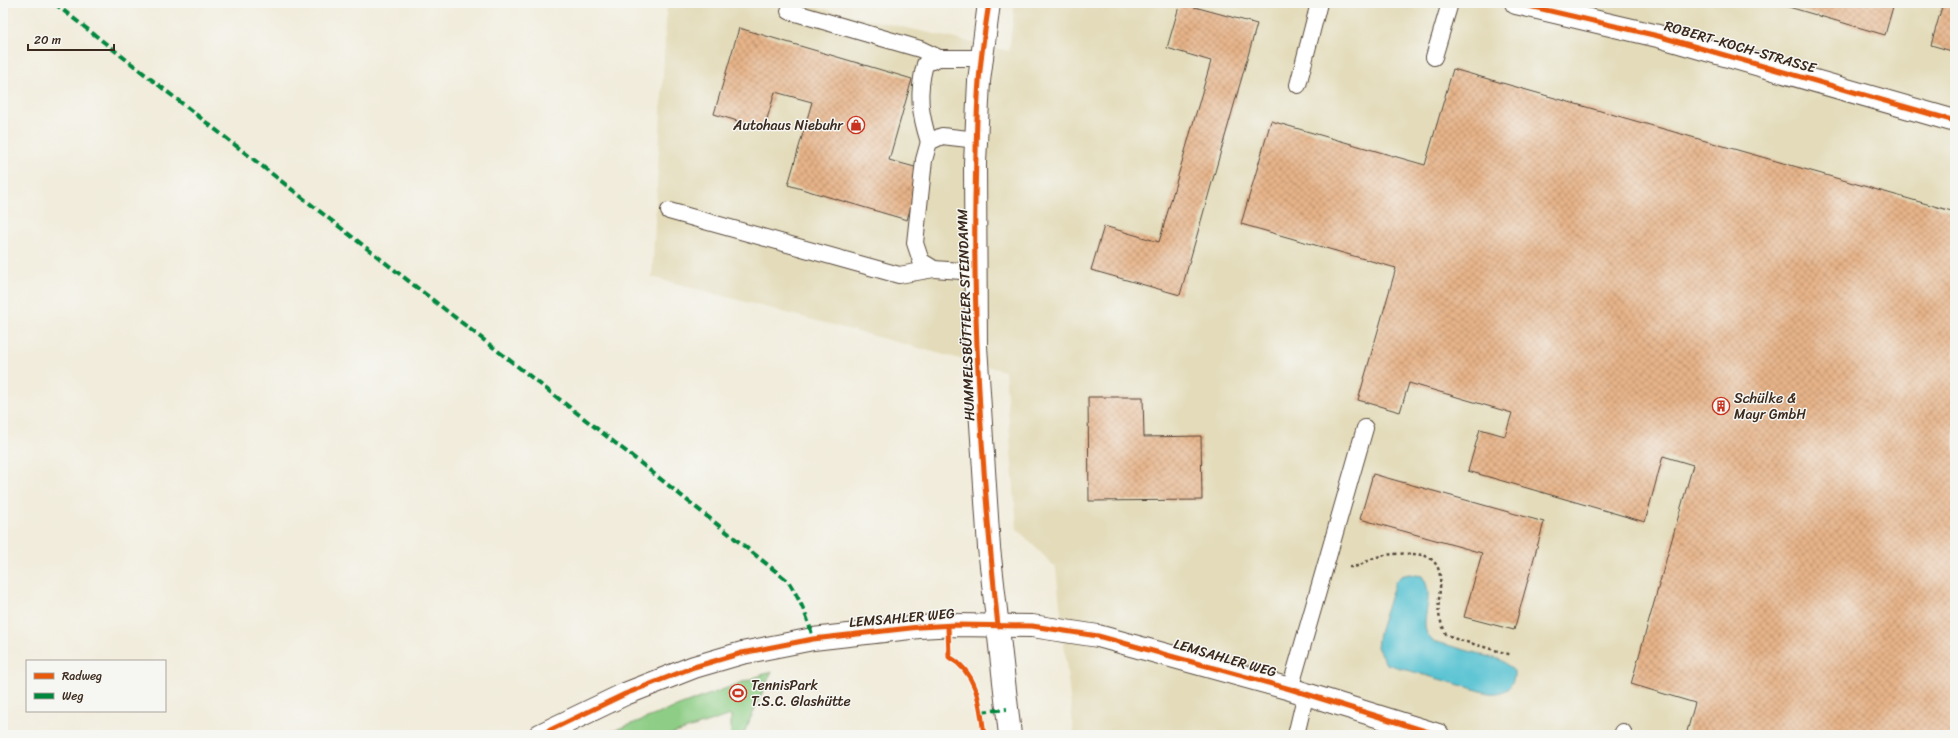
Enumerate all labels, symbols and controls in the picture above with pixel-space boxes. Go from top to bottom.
street label: ROBERT-KOCH-STRASSE [1661,13,1820,81]
scale bar [28,26,114,52]
text: 20 m [34,29,61,51]
place label: Autohaus Niebuhr [732,113,844,138]
shop icon: Autohaus Niebuhr [846,115,866,135]
street label: HUMMELSBÜTTELER STEINDAMM [950,208,982,421]
place label: Schülke & Mayr GmbH [1734,386,1806,427]
building icon: Schülke & Mayr GmbH [1711,396,1731,416]
street label: LEMSAHLER WEG [848,601,956,635]
street label: LEMSAHLER WEG [1171,631,1280,685]
legend [26,660,166,712]
text: Radweg [62,665,102,687]
place label: TennisPark T.S.C. Glashütte [751,673,851,714]
sports icon: TennisPark T.S.C. Glashütte [728,683,748,703]
text: Weg [62,685,83,707]

